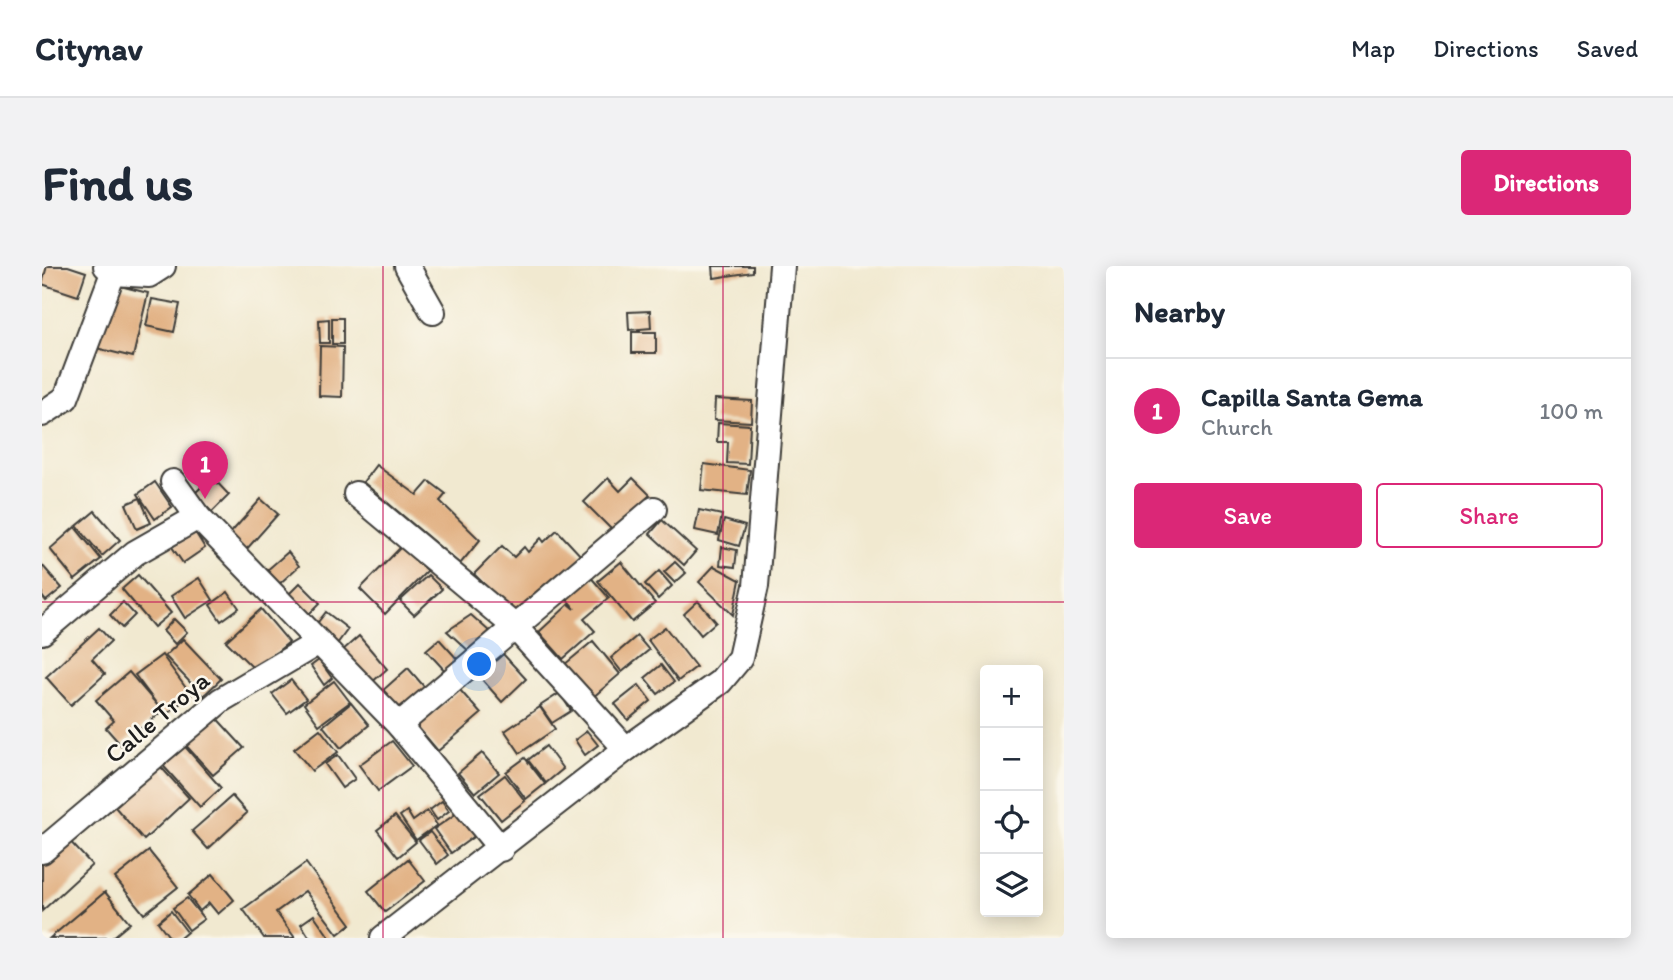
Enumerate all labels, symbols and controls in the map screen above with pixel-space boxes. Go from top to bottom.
text: Citynav [35,29,143,68]
text: Map [1351,34,1395,63]
text: Directions [1433,34,1539,63]
text: Saved [1577,34,1638,63]
button: Directions [1461,150,1631,215]
text: Find us [42,153,193,212]
text: Nearby [1134,293,1225,330]
text: Capilla Santa Gema [1201,381,1423,413]
text: 1 [1152,397,1162,425]
text: 100 m [1539,397,1603,425]
text: Church [1201,413,1273,441]
pin: 1 [182,441,228,499]
button: Save [1134,483,1362,548]
button: Share [1376,483,1603,548]
your location [462,647,496,681]
street label: Calle Troya [98,664,216,770]
map controls [980,665,1043,917]
button: + [980,665,1043,728]
button: − [980,728,1043,791]
button: locate [980,791,1043,854]
button: layers [980,854,1043,917]

